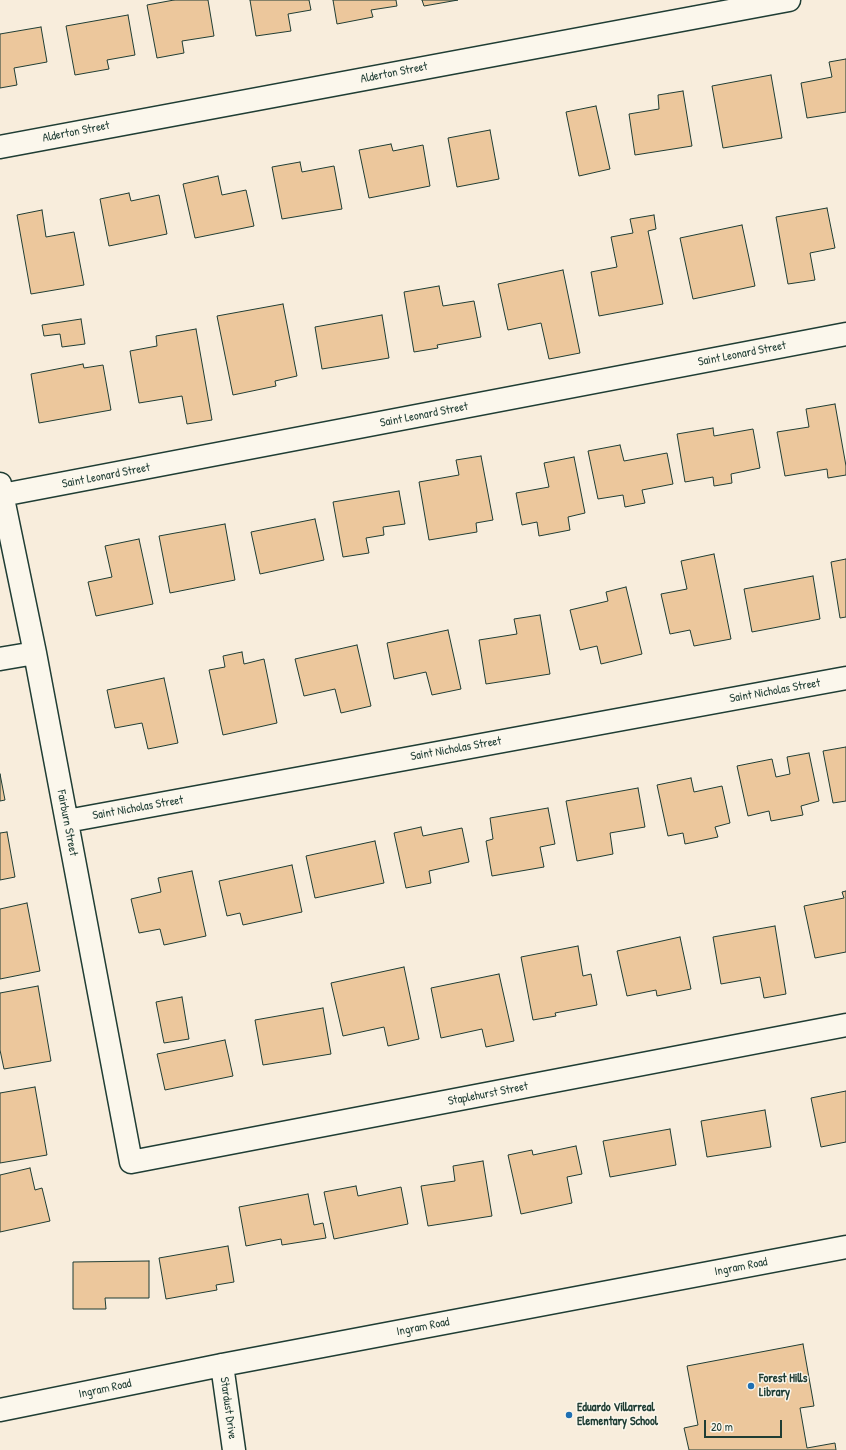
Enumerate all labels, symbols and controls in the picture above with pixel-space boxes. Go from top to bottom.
street label: Alderton Street [359,59,429,87]
street label: Alderton Street [41,118,111,146]
street label: Saint Leonard Street [697,338,787,370]
street label: Saint Leonard Street [379,399,469,431]
street label: Saint Leonard Street [61,460,151,492]
street label: Saint Nicholas Street [728,676,822,706]
street label: Saint Nicholas Street [409,734,503,764]
street label: Fairburn Street [54,789,80,857]
street label: Saint Nicholas Street [91,793,185,823]
street label: Staplehurst Street [447,1079,529,1109]
street label: Ingram Road [713,1255,769,1279]
street label: Ingram Road [395,1315,451,1339]
place label: Forest Hills Library [759,1372,807,1400]
street label: Ingram Road [77,1376,133,1402]
street label: Stardust Drive [217,1376,239,1440]
marker: Forest Hills Library [746,1381,756,1391]
place label: Eduardo Villarreal Elementary School [577,1401,658,1429]
marker: Eduardo Villarreal Elementary School [564,1410,574,1420]
scale bar [706,1412,784,1438]
text: 20 m [711,1418,733,1435]

